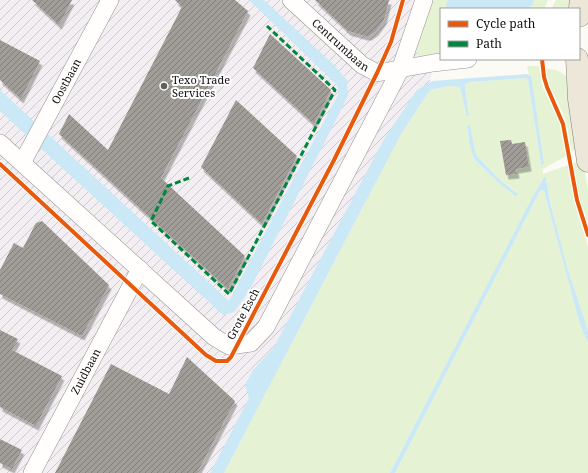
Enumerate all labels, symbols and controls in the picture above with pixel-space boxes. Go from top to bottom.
legend [440,8,580,60]
street label: Centrumbaan [309,15,372,74]
text: Cycle path [476,15,536,32]
text: Path [476,35,502,52]
street label: Oostbaan [47,56,84,106]
place label: Texo Trade Services [172,72,230,100]
marker: Texo Trade Services [159,81,169,91]
street label: Grote Esch [223,285,262,342]
street label: Zuidbaan [67,345,104,397]

